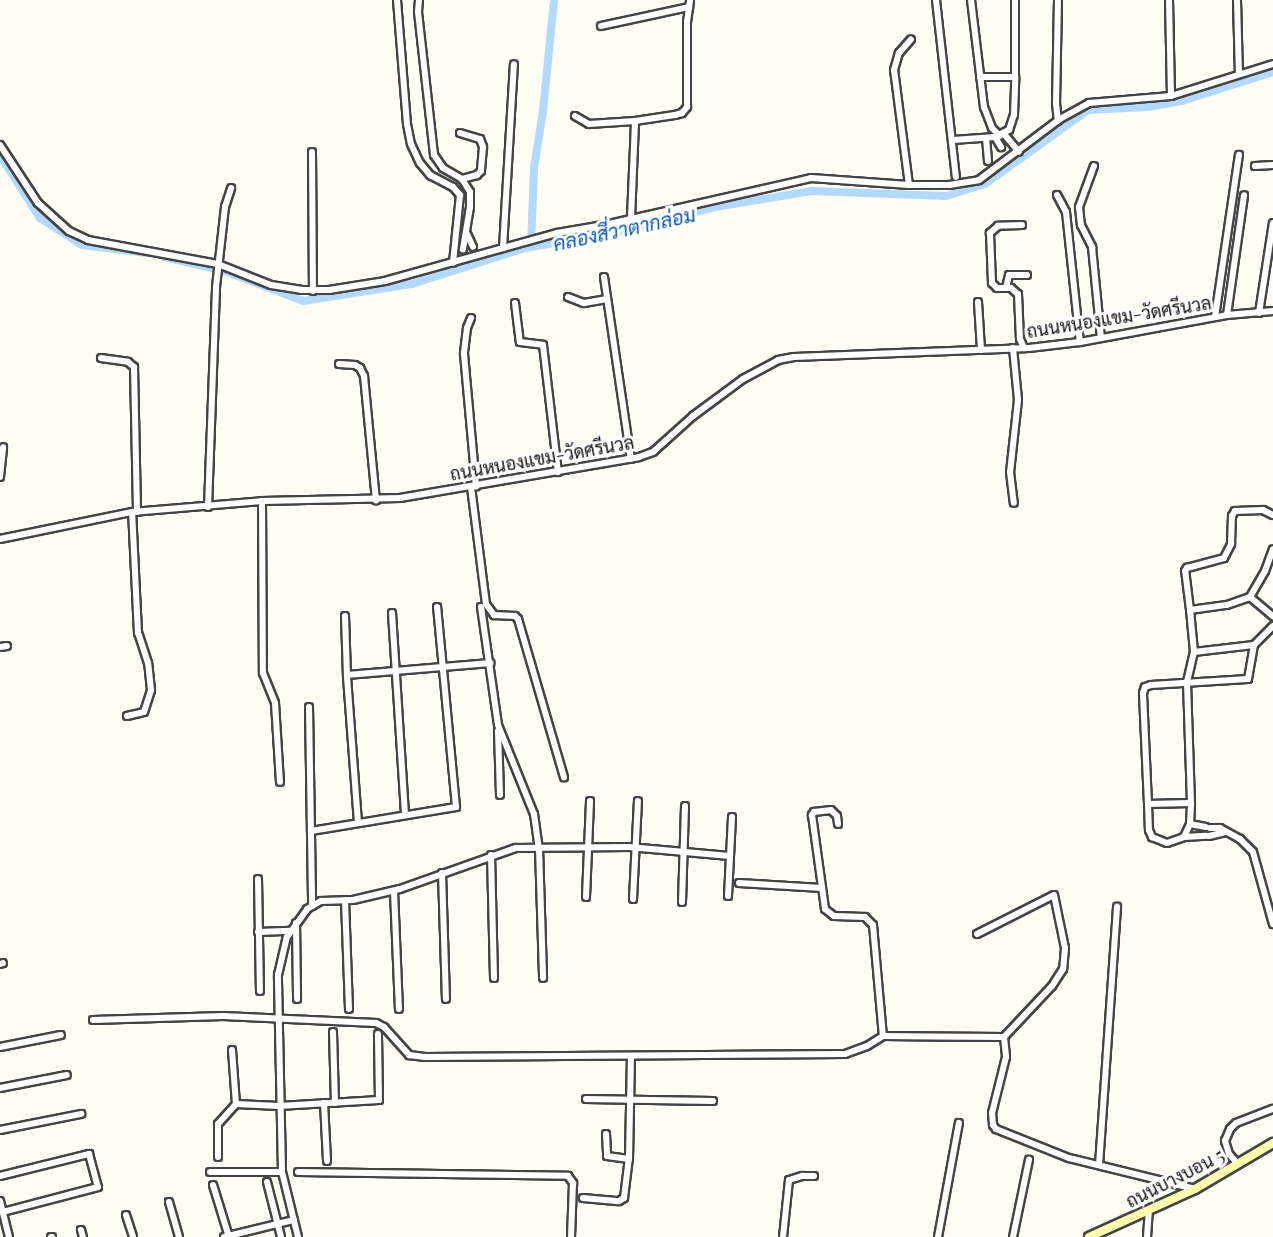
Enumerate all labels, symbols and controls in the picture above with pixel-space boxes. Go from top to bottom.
water label: คลองสี่วาตากล่อม [551,201,697,255]
street label: ถนนหนองแขม-วัดศรีนวล [1025,292,1213,342]
street label: ถนนหนองแขม-วัดศรีนวล [448,431,636,485]
street label: ถนนบางบอน 5 [1122,1144,1228,1212]

